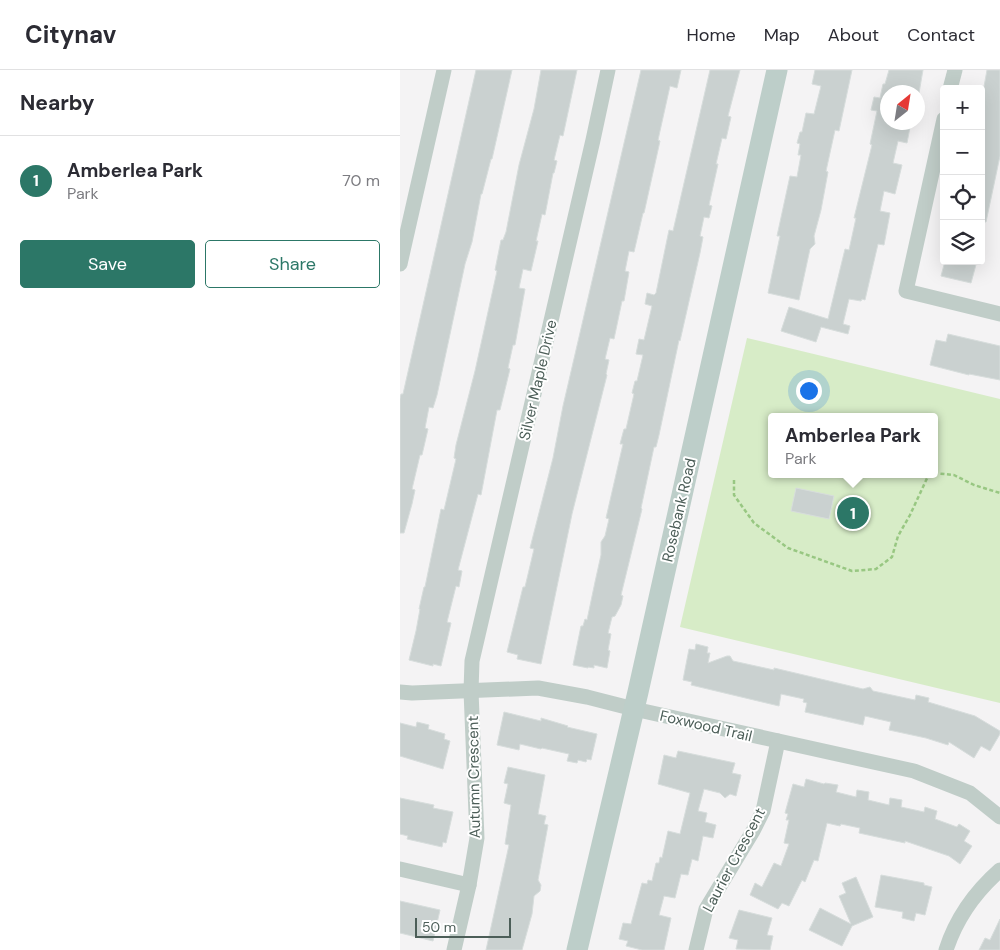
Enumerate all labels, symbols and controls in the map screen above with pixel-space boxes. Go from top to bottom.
text: Citynav [25,19,116,50]
text: Home [686,23,736,47]
text: Map [764,23,800,47]
text: About [828,23,879,47]
text: Contact [907,23,975,47]
north arrow [880,85,925,130]
map controls [940,85,985,265]
button: + [940,85,985,130]
text: Nearby [20,89,94,117]
button: − [940,130,985,175]
text: Amberlea Park [67,158,203,183]
text: 1 [33,170,39,191]
text: 70 m [342,170,380,191]
button: locate [940,175,985,220]
text: Park [67,183,99,204]
button: layers [940,220,985,265]
button: Save [20,240,195,288]
button: Share [205,240,380,288]
street label: Silver Maple Drive [514,318,562,442]
your location [796,378,822,404]
popup [768,413,938,478]
text: Amberlea Park [785,423,921,448]
text: Park [785,448,817,469]
street label: Rosebank Road [657,456,701,564]
pin: 1 [837,494,869,532]
street label: Foxwood Trail [658,706,754,746]
street label: Autumn Crescent [463,715,485,838]
street label: Laurier Crescent [698,804,770,916]
scale bar [415,915,511,938]
text: 50 m [422,918,456,936]

